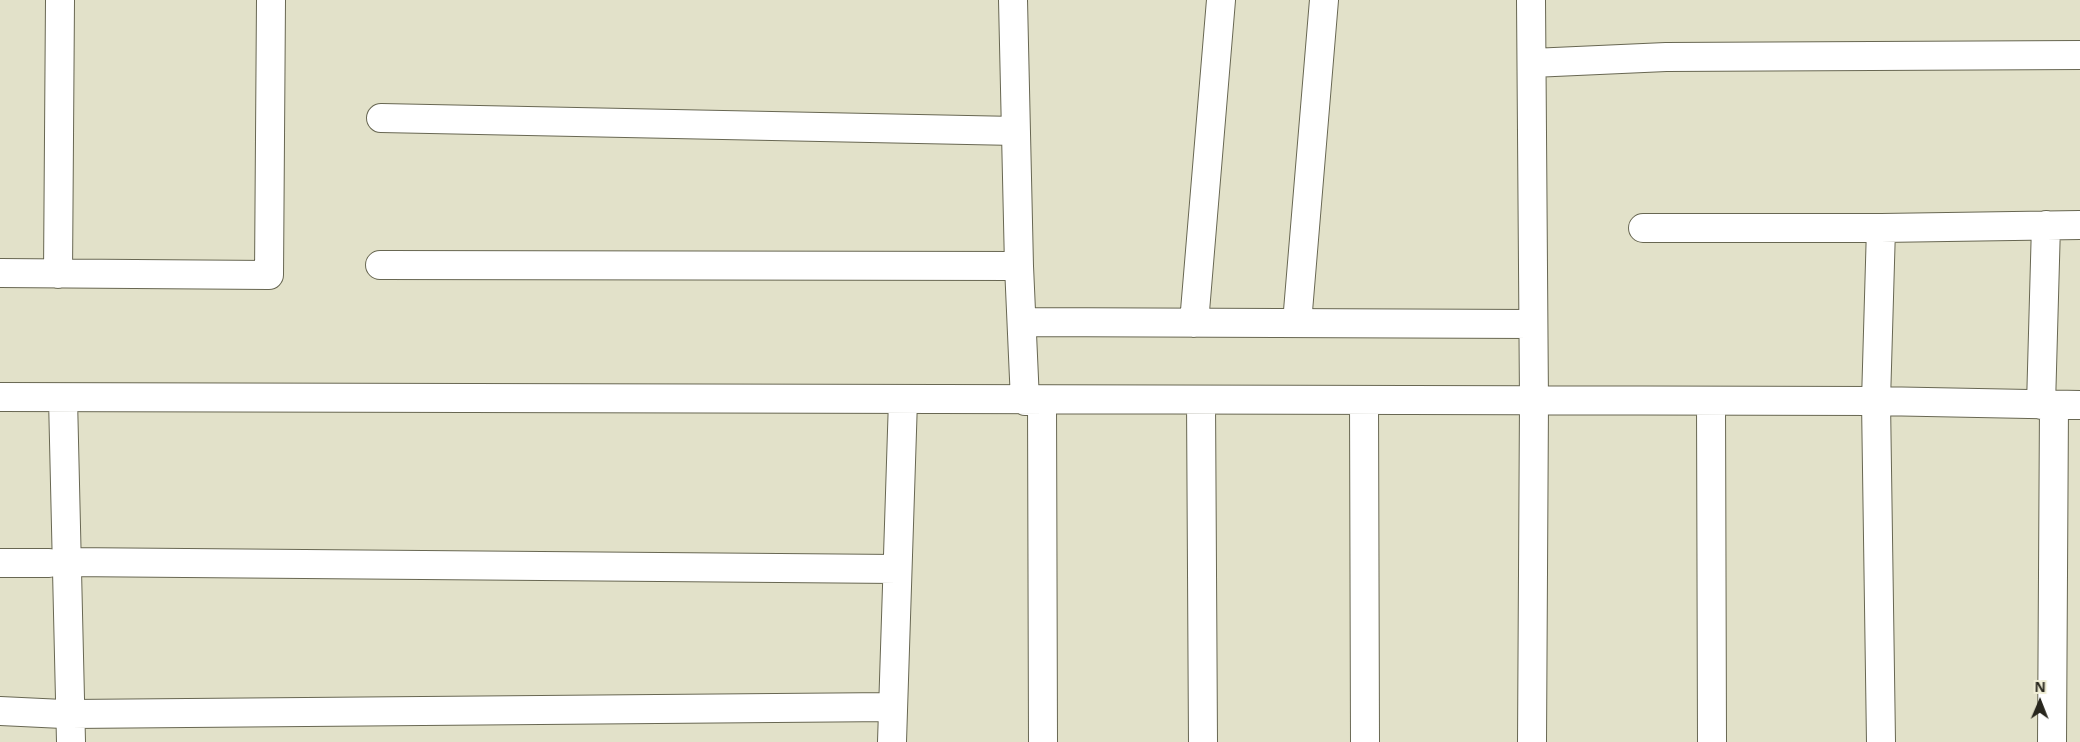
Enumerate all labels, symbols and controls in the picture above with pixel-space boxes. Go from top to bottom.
north arrow [2015,677,2065,727]
text: N [2034,677,2046,696]

